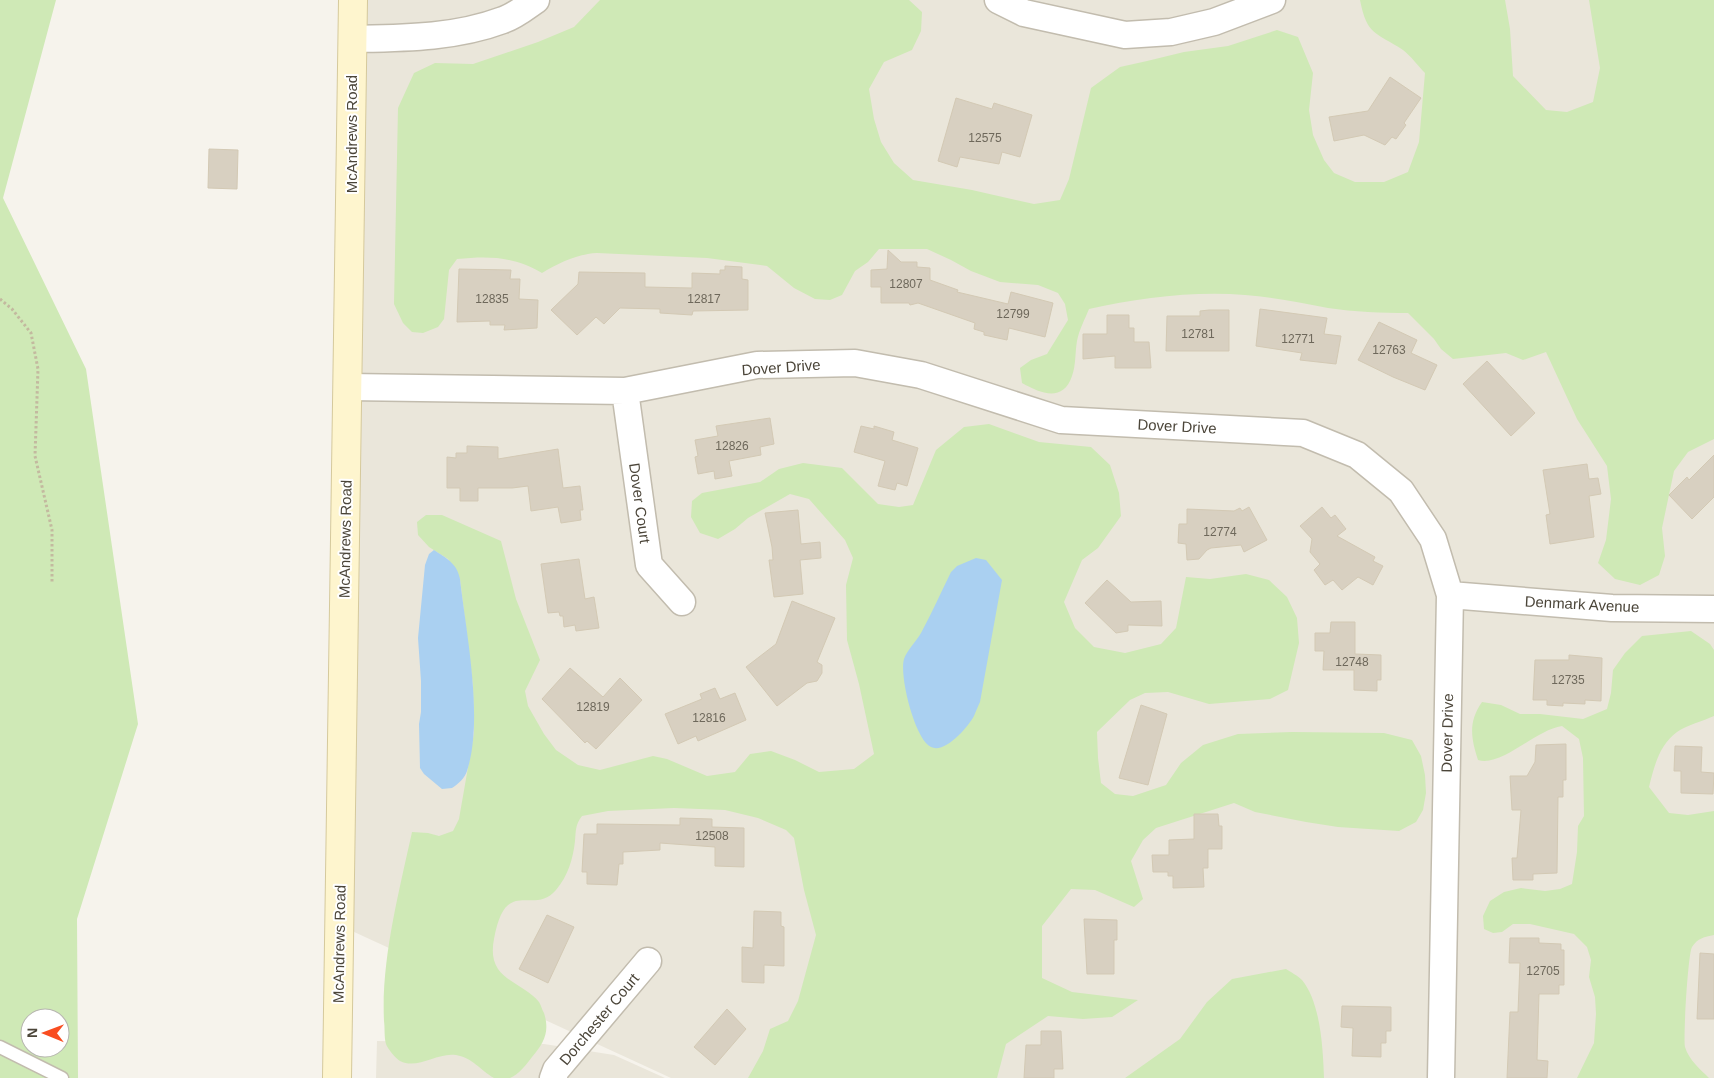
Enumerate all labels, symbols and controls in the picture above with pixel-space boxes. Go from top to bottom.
street label: McAndrews Road [343,75,360,193]
house number: 12575 [968,131,1002,145]
house number: 12807 [889,277,923,291]
house number: 12835 [475,292,509,306]
house number: 12817 [687,292,721,306]
house number: 12799 [996,307,1030,321]
house number: 12781 [1181,327,1215,341]
house number: 12771 [1281,332,1315,346]
house number: 12763 [1372,343,1406,357]
street label: Dover Drive [741,356,821,378]
street label: Dover Drive [1137,415,1217,437]
house number: 12826 [715,439,749,453]
street label: Dover Court [626,462,654,545]
street label: McAndrews Road [335,480,355,598]
house number: 12774 [1203,525,1237,539]
street label: Denmark Avenue [1524,593,1640,615]
house number: 12748 [1335,655,1369,669]
house number: 12735 [1551,673,1585,687]
street label: Dover Drive [1438,693,1456,773]
house number: 12819 [576,700,610,714]
house number: 12816 [692,711,726,725]
house number: 12508 [695,829,729,843]
street label: McAndrews Road [329,885,349,1003]
house number: 12705 [1526,964,1560,978]
street label: Dorchester Court [556,969,643,1068]
north arrow [20,1008,70,1058]
text: N [24,1028,40,1038]

